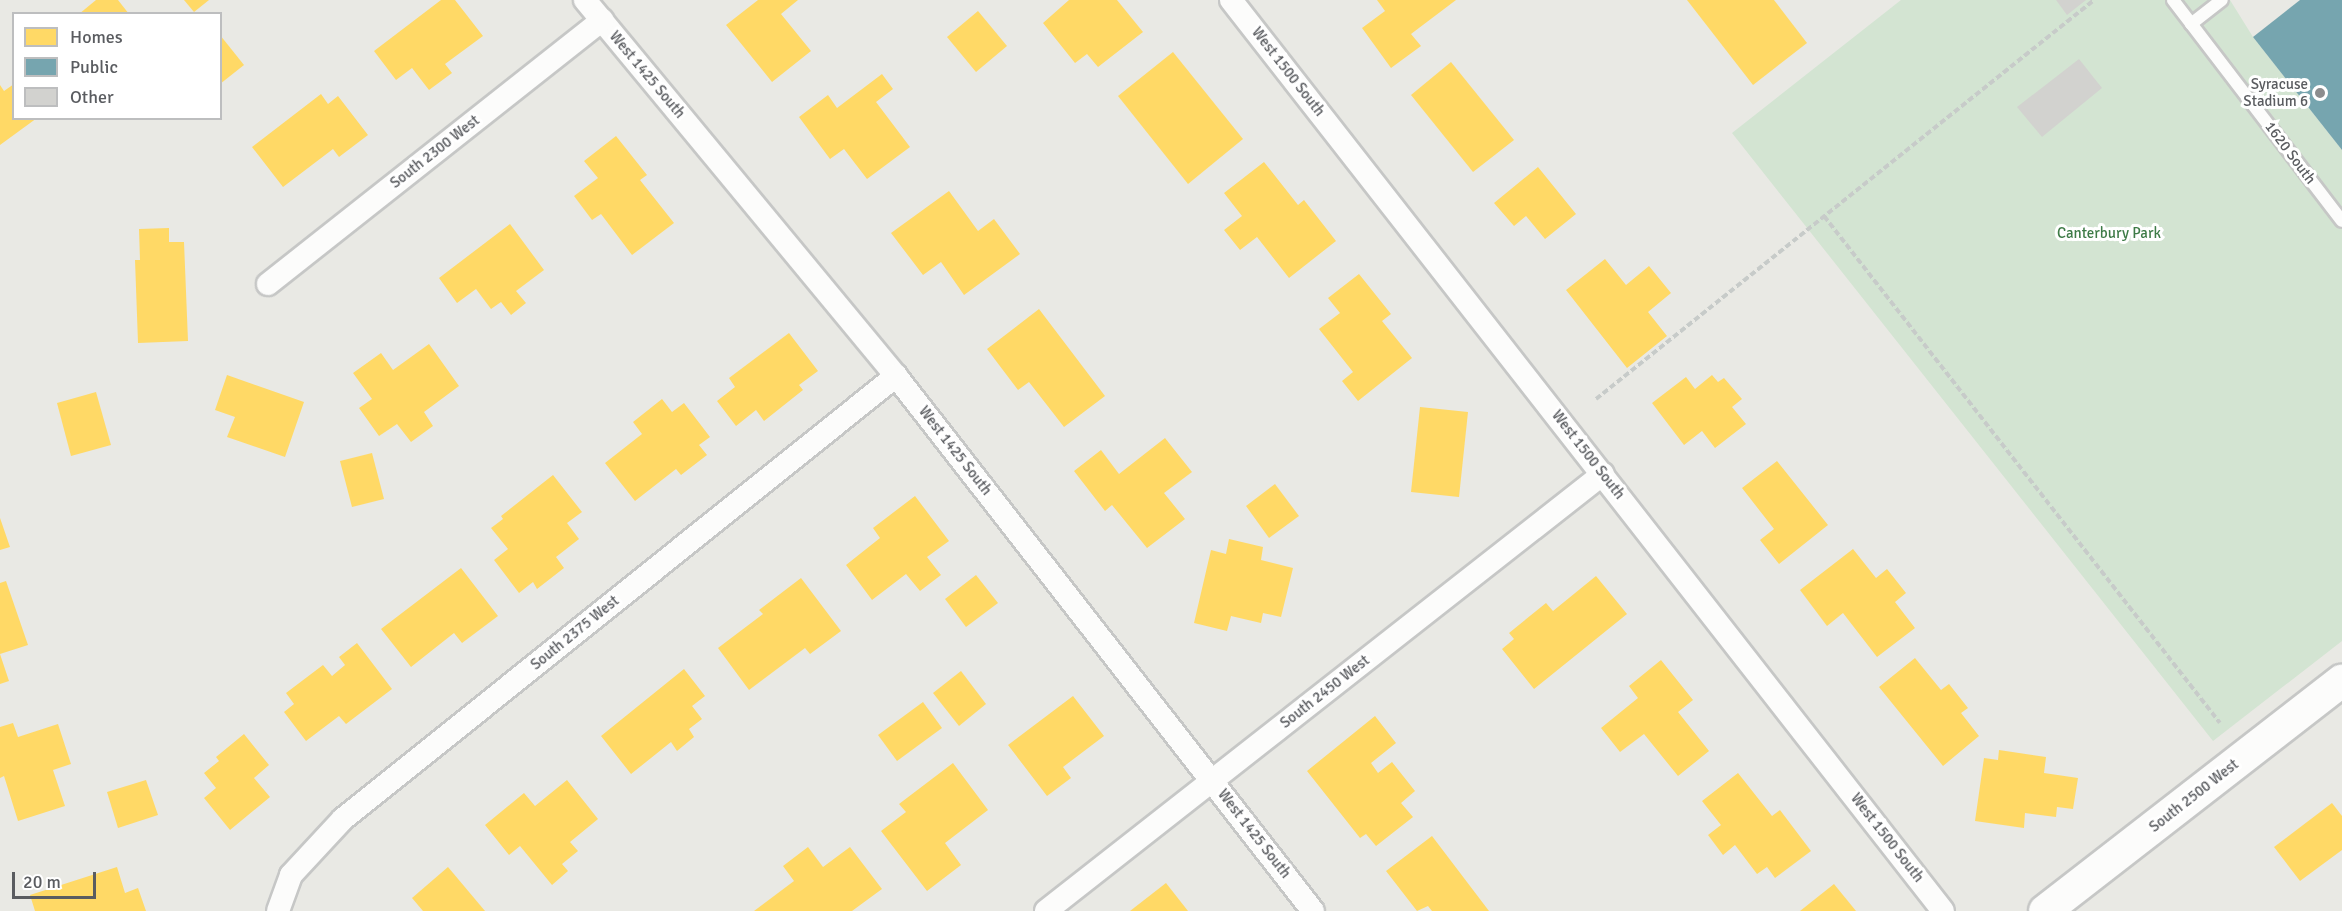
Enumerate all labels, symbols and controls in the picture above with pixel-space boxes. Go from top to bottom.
legend [12,12,222,120]
street label: West 1500 South [1248,24,1328,120]
text: Homes [70,26,123,48]
street label: West 1425 South [605,28,689,122]
text: Public [70,56,118,78]
place label: Syracuse Stadium 6 [2243,75,2308,110]
text: Other [70,86,114,108]
marker: Syracuse Stadium 6 [2313,86,2327,100]
street label: South 2300 West [387,112,483,192]
street label: 1620 South [2261,118,2319,188]
park label: Canterbury Park [2057,225,2161,243]
street label: West 1425 South [915,403,995,499]
street label: West 1500 South [1548,407,1628,503]
street label: South 2375 West [527,592,623,674]
street label: South 2450 West [1277,652,1373,732]
street label: South 2500 West [2146,756,2242,836]
street label: West 1425 South [1214,786,1294,882]
street label: West 1500 South [1847,790,1927,886]
scale bar [15,860,99,898]
text: 20 m [23,871,61,893]

